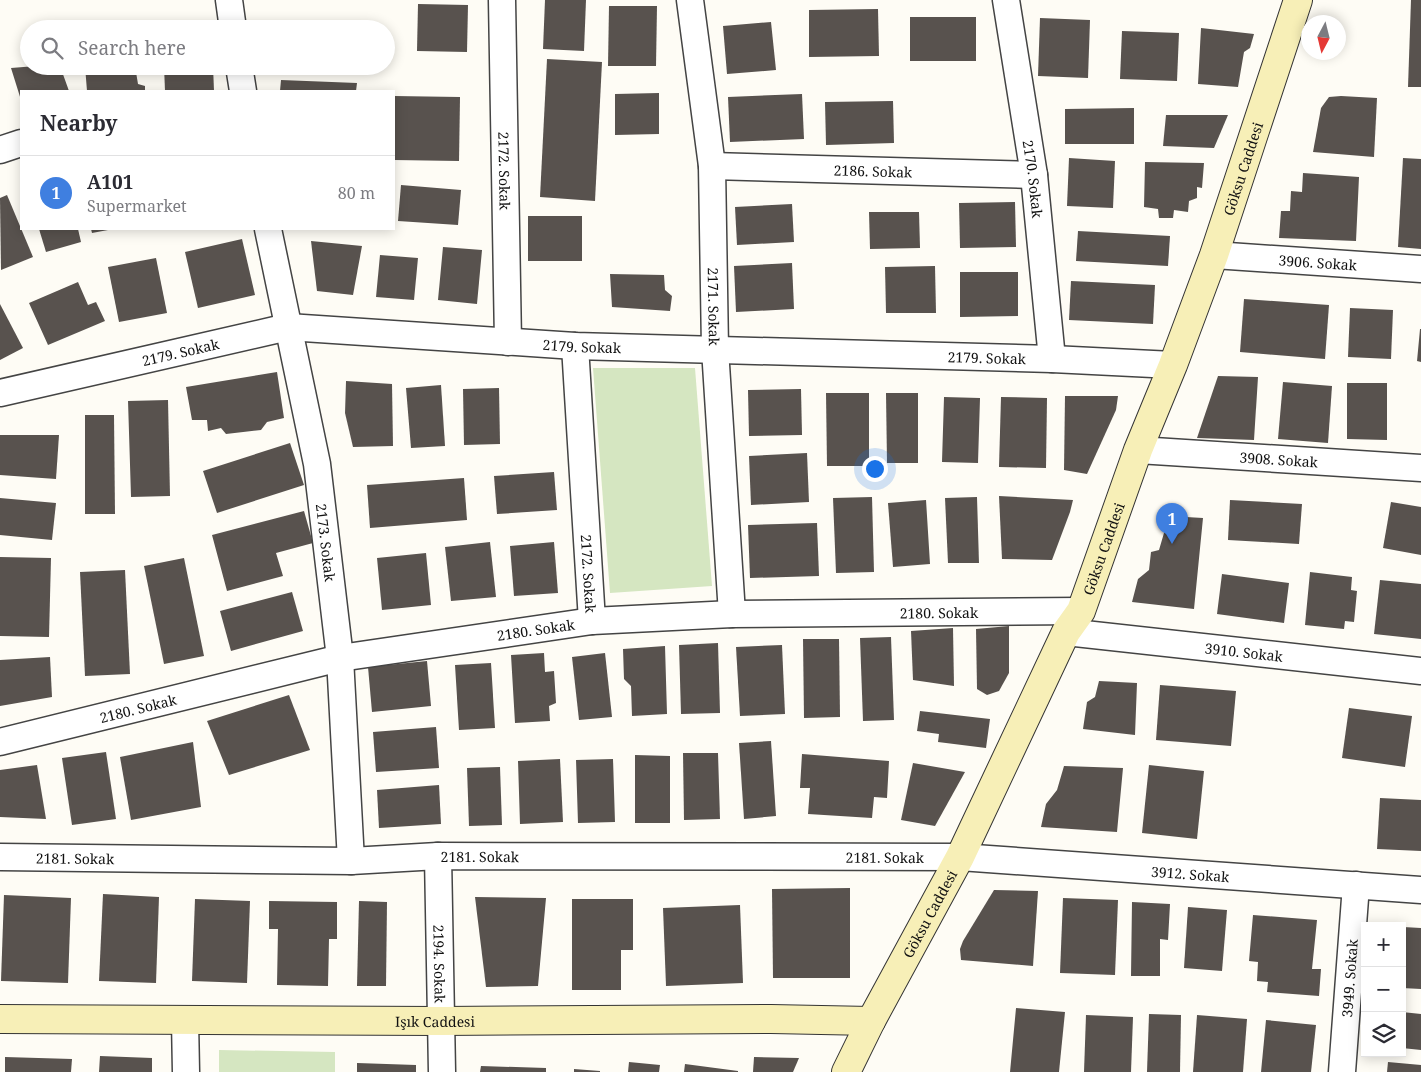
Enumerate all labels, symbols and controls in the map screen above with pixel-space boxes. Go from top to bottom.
north arrow [1301,15,1346,60]
search box [20,20,395,75]
icon: search [38,34,66,62]
text: Search here [78,35,186,61]
text: Nearby [40,109,118,137]
street label: Göksu Caddesi [1218,119,1267,218]
street label: 2172. Sokak [495,132,515,211]
street label: 2170. Sokak [1019,138,1048,220]
street label: 2186. Sokak [833,160,913,181]
text: A101 [87,169,134,195]
text: 1 [51,182,61,204]
text: 80 m [338,182,375,204]
text: Supermarket [87,195,187,217]
street label: 3906. Sokak [1278,250,1358,274]
street label: 2171. Sokak [704,267,724,347]
street label: 2179. Sokak [140,333,221,370]
street label: 2179. Sokak [542,334,622,357]
street label: 2179. Sokak [947,347,1027,368]
street label: 3908. Sokak [1239,447,1319,471]
your location [862,456,888,482]
street label: Göksu Caddesi [1078,499,1128,598]
street label: 2173. Sokak [312,502,340,583]
pin: 1 [1156,503,1188,544]
street label: 2172. Sokak [577,534,601,614]
street label: 2180. Sokak [900,602,979,622]
street label: 2180. Sokak [495,614,577,644]
street label: 3910. Sokak [1204,638,1285,665]
street label: 2180. Sokak [97,689,179,727]
street label: 2181. Sokak [441,847,520,866]
street label: 2181. Sokak [846,847,925,866]
street label: 2181. Sokak [36,848,115,868]
street label: 3912. Sokak [1150,861,1231,886]
street label: Göksu Caddesi [898,866,961,961]
map controls [1361,922,1406,1057]
button: + [1361,922,1406,967]
street label: 2194. Sokak [430,925,450,1004]
street label: 3949. Sokak [1337,938,1361,1018]
button: − [1361,967,1406,1012]
street label: Işık Caddesi [395,1011,475,1031]
button: layers [1361,1012,1406,1057]

